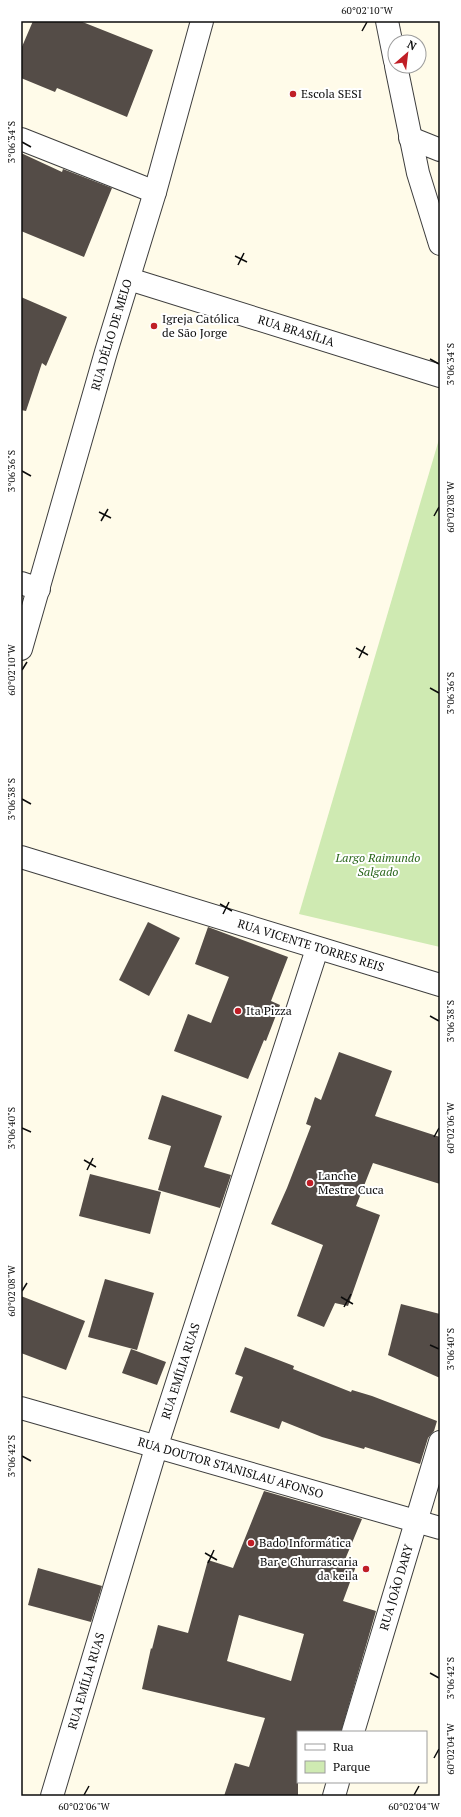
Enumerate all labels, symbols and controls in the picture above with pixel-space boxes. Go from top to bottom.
text: 60°02'10"W [341,4,393,17]
north arrow [387,34,427,74]
text: N [405,37,419,54]
place label: Escola SESI [301,86,362,101]
marker: Escola SESI [288,89,298,99]
text: 3°06'34"S [5,121,18,163]
street label: RUA DÉLIO DE MELO [87,277,135,392]
place label: Igreja Católica de São Jorge [162,311,239,340]
street label: RUA BRASÍLIA [256,312,337,350]
marker: Igreja Católica de São Jorge [149,321,159,331]
text: 3°06'34"S [444,343,457,385]
text: 3°06'36"S [5,450,18,492]
text: 60°02'08"W [444,481,457,533]
text: 60°02'10"W [5,644,18,696]
text: 3°06'36"S [444,672,457,714]
text: 3°06'38"S [5,778,18,820]
park label: Largo Raimundo Salgado [335,850,420,879]
street label: RUA VICENTE TORRES REIS [236,916,386,975]
text: 3°06'38"S [444,1000,457,1042]
place label: Ita Pizza [246,1003,292,1018]
marker: Ita Pizza [233,1006,243,1016]
text: 60°02'06"W [444,1102,457,1154]
text: 3°06'40"S [5,1107,18,1149]
place label: Lanche Mestre Cuca [318,1168,384,1197]
marker: Lanche Mestre Cuca [305,1178,315,1188]
text: 60°02'08"W [5,1265,18,1317]
street label: RUA EMÍLIA RUAS [158,1321,203,1421]
text: 3°06'40"S [444,1328,457,1370]
street label: RUA DOUTOR STANISLAU AFONSO [136,1434,325,1501]
text: 3°06'42"S [5,1435,18,1477]
place label: Bado Informática [259,1535,351,1550]
marker: Bado Informática [246,1538,256,1548]
street label: RUA JOÃO DARY [376,1542,416,1632]
place label: Bar e Churrascaria da keila [260,1554,358,1583]
marker: Bar e Churrascaria da keila [361,1564,371,1574]
street label: RUA EMÍLIA RUAS [64,1631,107,1731]
text: 3°06'42"S [444,1657,457,1699]
text: 60°02'04"W [444,1723,457,1775]
legend [297,1731,427,1783]
text: Rua [333,1739,354,1754]
text: Parque [333,1759,370,1774]
text: 60°02'06"W [58,1800,110,1813]
text: 60°02'04"W [388,1800,440,1813]

